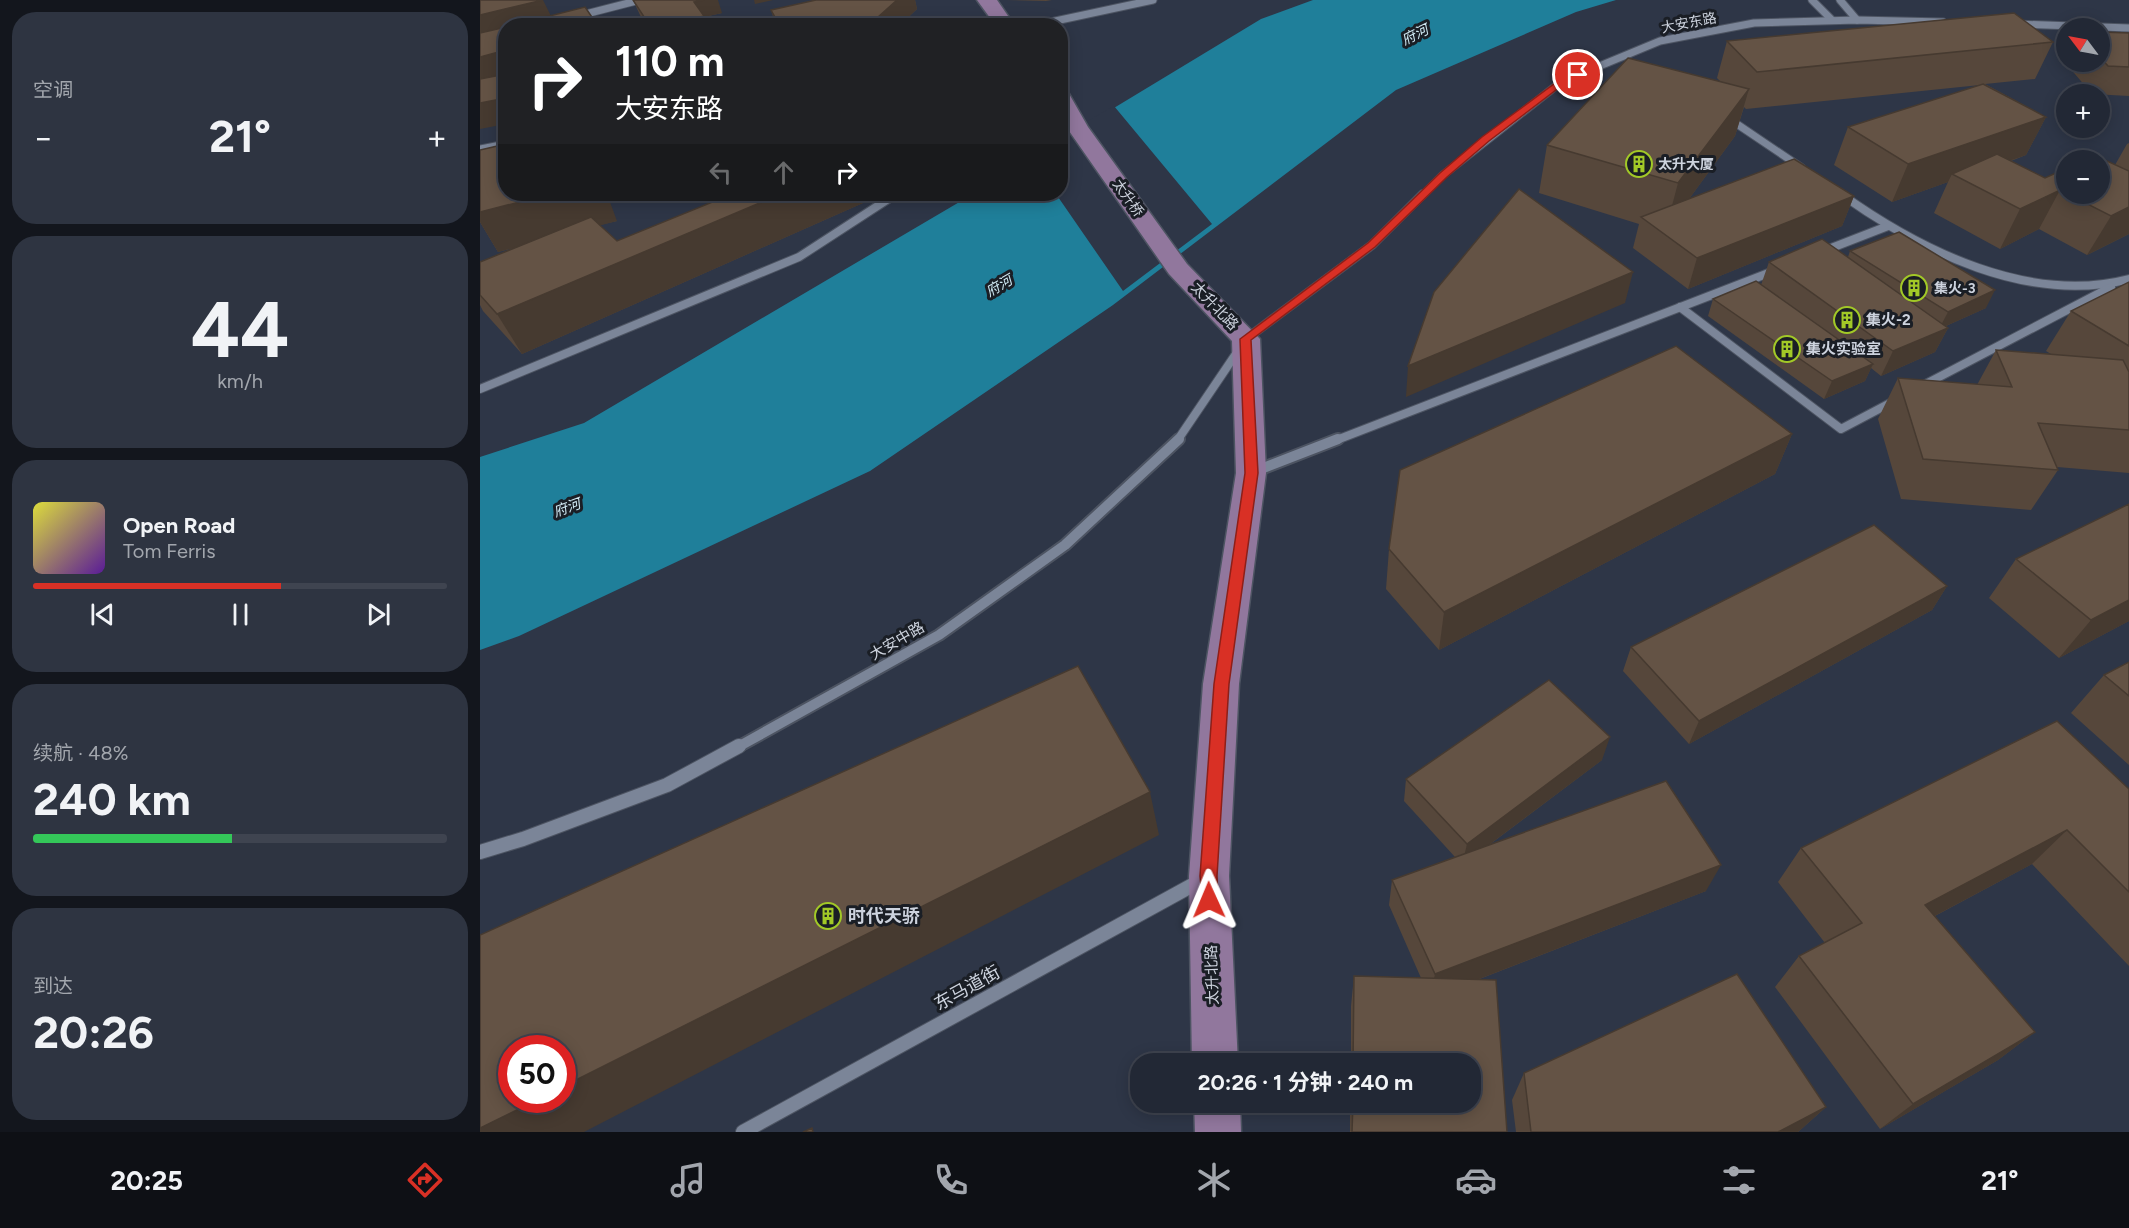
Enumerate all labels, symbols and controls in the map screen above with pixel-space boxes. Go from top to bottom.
street label: 大安东路 [1660,9,1718,37]
north arrow [2056,18,2110,72]
map controls [2056,18,2110,204]
water label: 府河 [1399,20,1434,49]
text: 110 m [615,36,724,87]
icon: right [516,42,594,120]
pin [1552,49,1603,100]
icon: arrive [1561,58,1594,91]
text: 空调 [33,78,73,102]
button: + [2056,84,2110,138]
text: 大安东路 [615,92,723,125]
text: 21° [209,109,271,163]
text: − [33,118,54,157]
text: + [426,118,447,157]
building icon: 太升大厦 [1624,149,1654,179]
button: − [2056,150,2110,204]
icon: left [704,156,737,189]
icon: ahead [767,156,800,189]
icon: right [830,156,863,189]
place label: 太升大厦 [1658,156,1714,173]
street label: 太升桥 [1109,176,1147,220]
water label: 府河 [983,270,1018,300]
building icon: 集火-3 [1899,273,1929,303]
street label: 太升北路 [1188,278,1242,334]
place label: 集火-3 [1934,280,1976,297]
text: 44 [191,283,289,377]
building icon: 集火-2 [1832,305,1862,335]
place label: 集火-2 [1865,311,1911,329]
building icon: 集火实验室 [1772,334,1802,364]
place label: 集火实验室 [1805,340,1881,358]
text: km/h [217,369,263,393]
water label: 府河 [551,494,586,521]
text: Open Road [123,512,235,539]
text: Tom Ferris [123,539,216,563]
icon: previous [86,598,119,631]
icon: pause [224,598,257,631]
icon: next [362,598,395,631]
street label: 大安中路 [867,618,927,664]
text: 续航 · 48% [33,741,128,765]
text: 240 km [33,772,191,826]
position arrow [1177,868,1241,932]
building icon: 时代天骄 [813,901,843,931]
place label: 时代天骄 [848,905,920,927]
street label: 太升北路 [1202,945,1222,1005]
street label: 东马道街 [930,961,1004,1015]
text: 到达 [33,974,73,998]
text: 20:26 [33,1005,154,1059]
speed limit sign: 50 [498,1035,576,1113]
text: 20:26 · 1 分钟 · 240 m [1198,1069,1413,1096]
icon: directions [404,1159,446,1201]
icon: music [667,1159,709,1201]
icon: phone [930,1159,972,1201]
icon: climate [1193,1159,1235,1201]
icon: car [1455,1159,1497,1201]
icon: filters [1718,1159,1760,1201]
text: 20:25 [110,1164,183,1197]
text: 21° [1981,1164,2018,1197]

